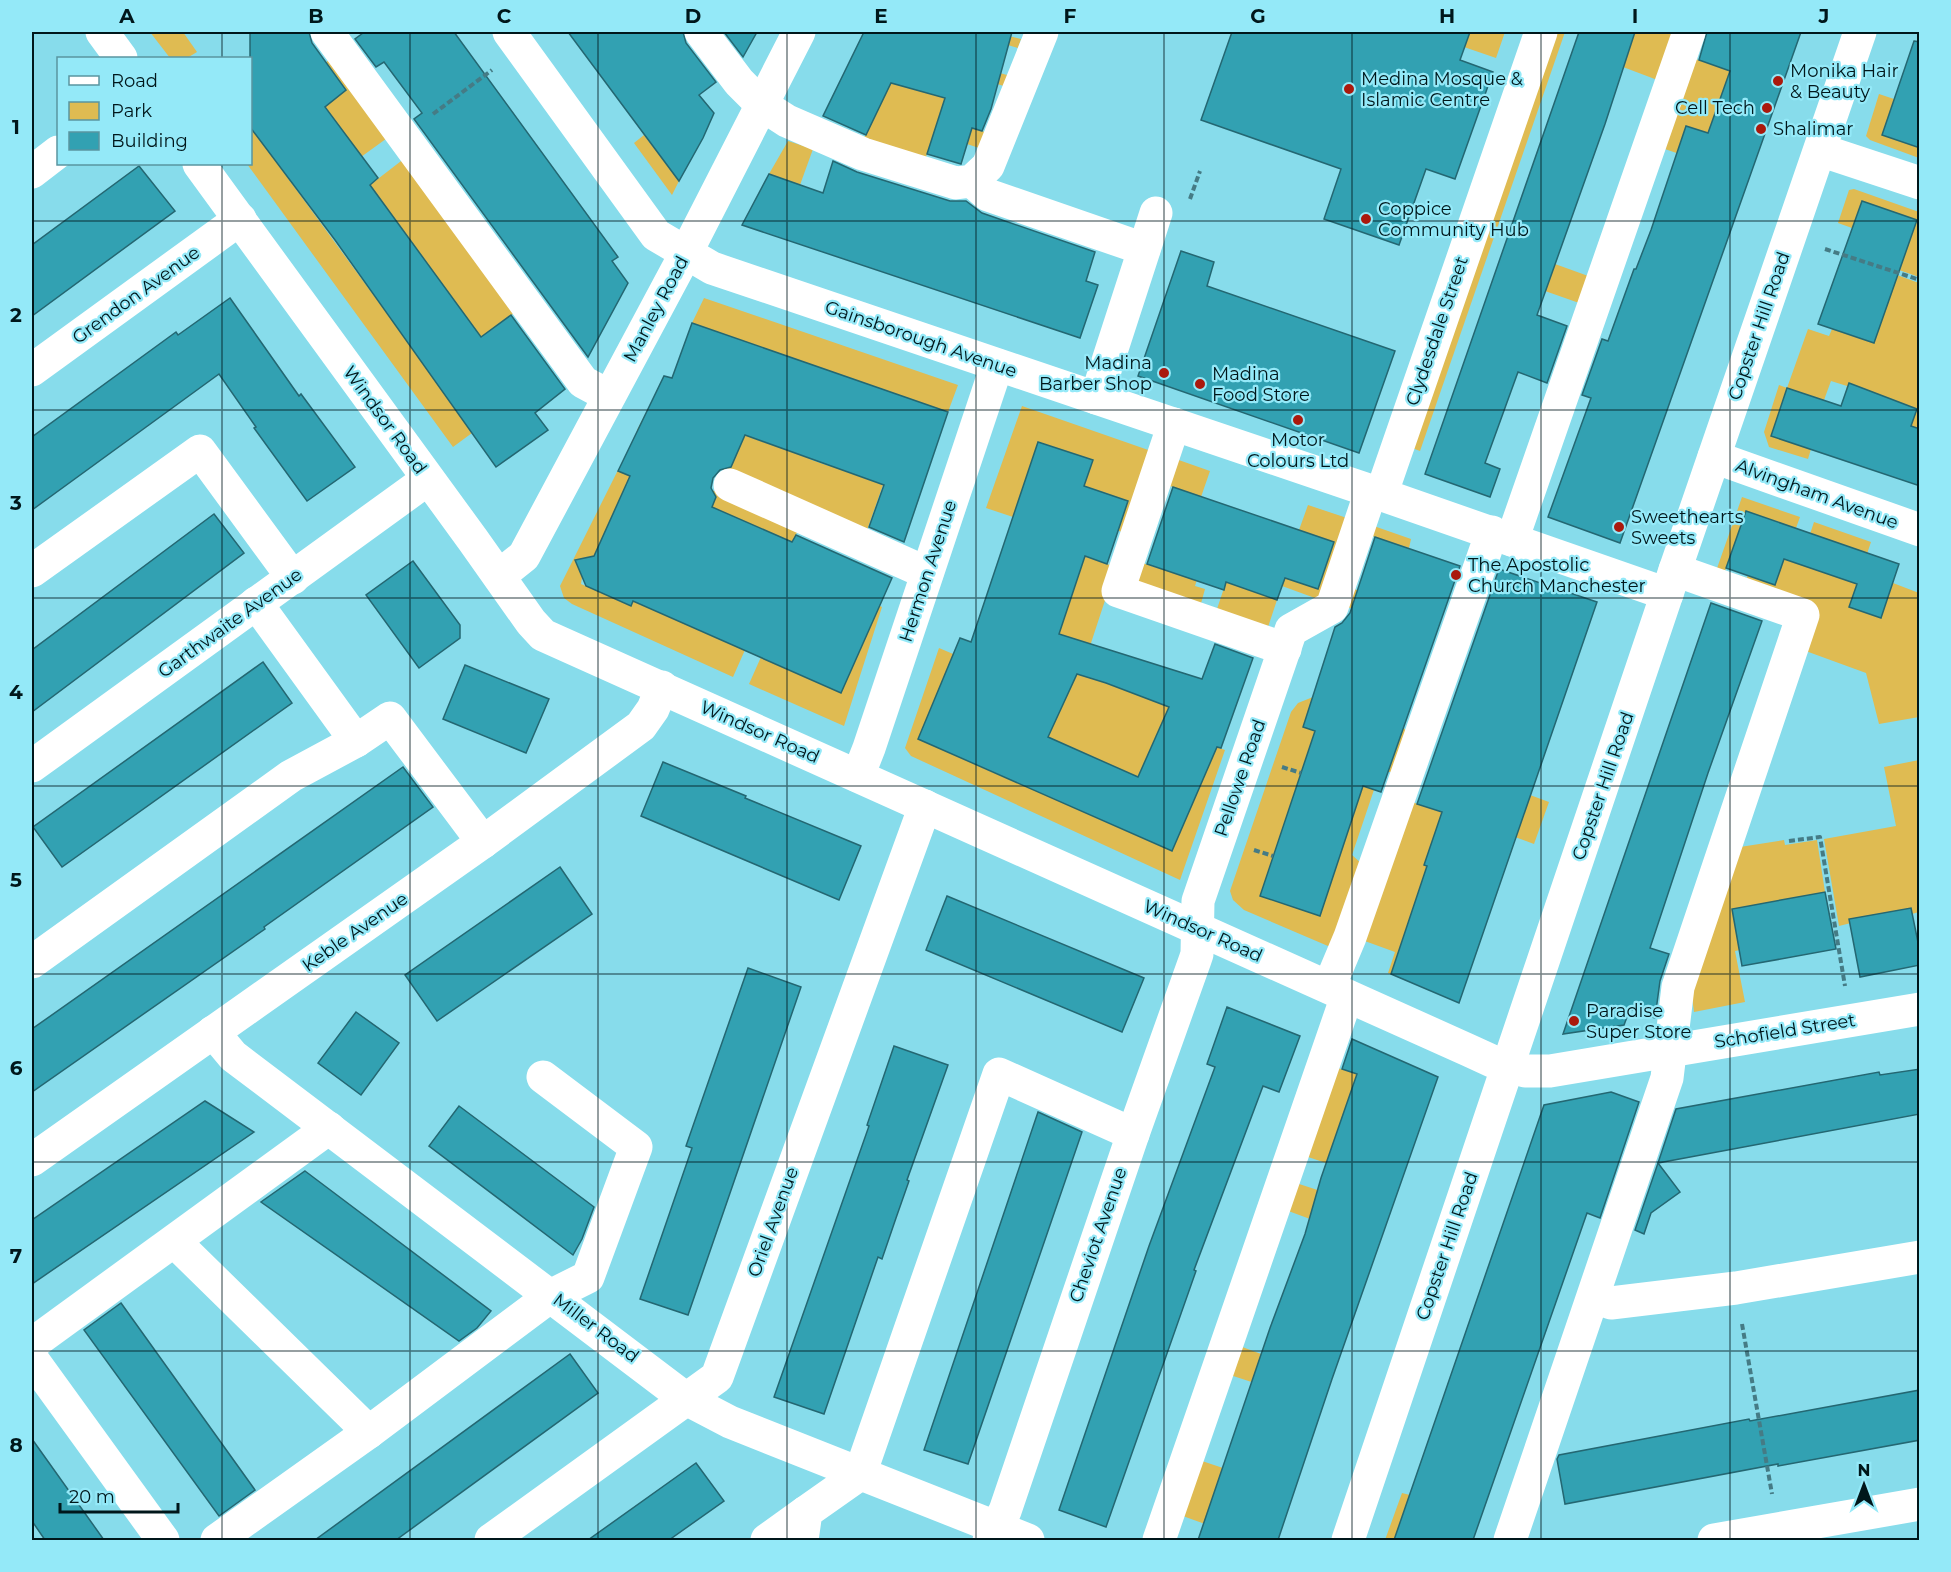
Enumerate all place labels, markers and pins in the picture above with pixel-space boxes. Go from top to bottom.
place label: Monika Hair & Beauty [1790,60,1899,103]
place label: Medina Mosque & Islamic Centre [1361,68,1523,111]
marker: Monika Hair & Beauty [1771,74,1785,88]
marker: Medina Mosque & Islamic Centre [1342,82,1356,96]
place label: Cell Tech [1675,97,1755,119]
marker: Cell Tech [1760,101,1774,115]
place label: Shalimar [1773,118,1853,140]
marker: Shalimar [1754,122,1768,136]
place label: Coppice Community Hub [1378,198,1529,241]
marker: Coppice Community Hub [1359,212,1373,226]
place label: Madina Barber Shop [1039,352,1152,395]
place label: Madina Food Store [1212,363,1310,406]
marker: Madina Barber Shop [1157,366,1171,380]
marker: Madina Food Store [1193,377,1207,391]
marker: Motor Colours Ltd [1291,413,1305,427]
place label: Motor Colours Ltd [1247,429,1349,472]
place label: Sweethearts Sweets [1631,506,1744,549]
marker: Sweethearts Sweets [1612,520,1626,534]
place label: The Apostolic Church Manchester [1468,554,1646,597]
marker: The Apostolic Church Manchester [1449,568,1463,582]
place label: Paradise Super Store [1586,1000,1691,1043]
marker: Paradise Super Store [1567,1014,1581,1028]

